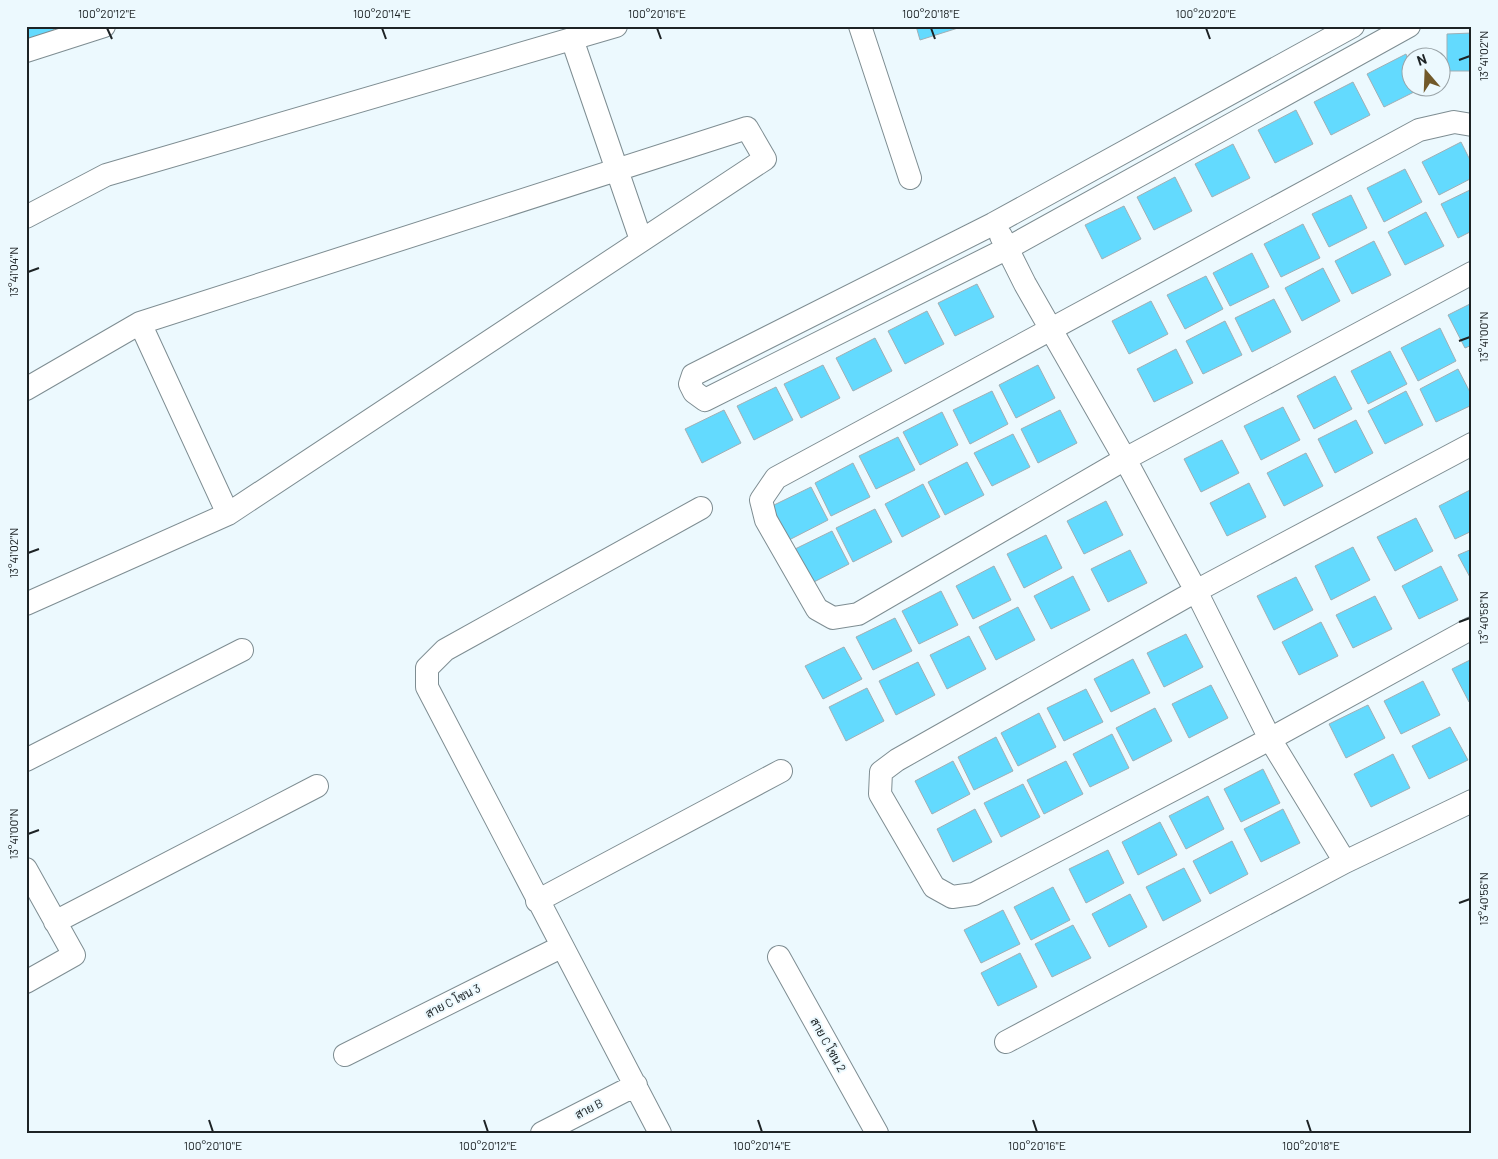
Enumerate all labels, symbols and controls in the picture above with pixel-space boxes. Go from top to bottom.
text: 100°20'12"E [78,6,136,20]
text: 100°20'14"E [353,6,411,20]
text: 100°20'16"E [628,6,686,20]
text: 100°20'18"E [902,6,960,20]
text: 100°20'20"E [1176,6,1236,20]
text: 13°41'02"N [1476,31,1490,81]
north arrow [1400,48,1450,98]
text: N [1414,50,1429,69]
text: 13°41'04"N [6,247,20,297]
text: 13°41'00"N [1476,311,1490,363]
text: 13°41'02"N [6,528,20,578]
text: 13°40'58"N [1476,591,1490,645]
text: 13°41'00"N [6,808,20,860]
text: 13°40'56"N [1476,872,1490,926]
street label: สาย C โซน 3 [423,980,482,1020]
street label: สาย C โซน 2 [808,1015,850,1074]
street label: สาย B [572,1095,605,1121]
text: 100°20'10"E [184,1138,242,1152]
text: 100°20'12"E [459,1138,517,1152]
text: 100°20'14"E [733,1138,791,1152]
text: 100°20'16"E [1008,1138,1066,1152]
text: 100°20'18"E [1282,1138,1340,1152]

